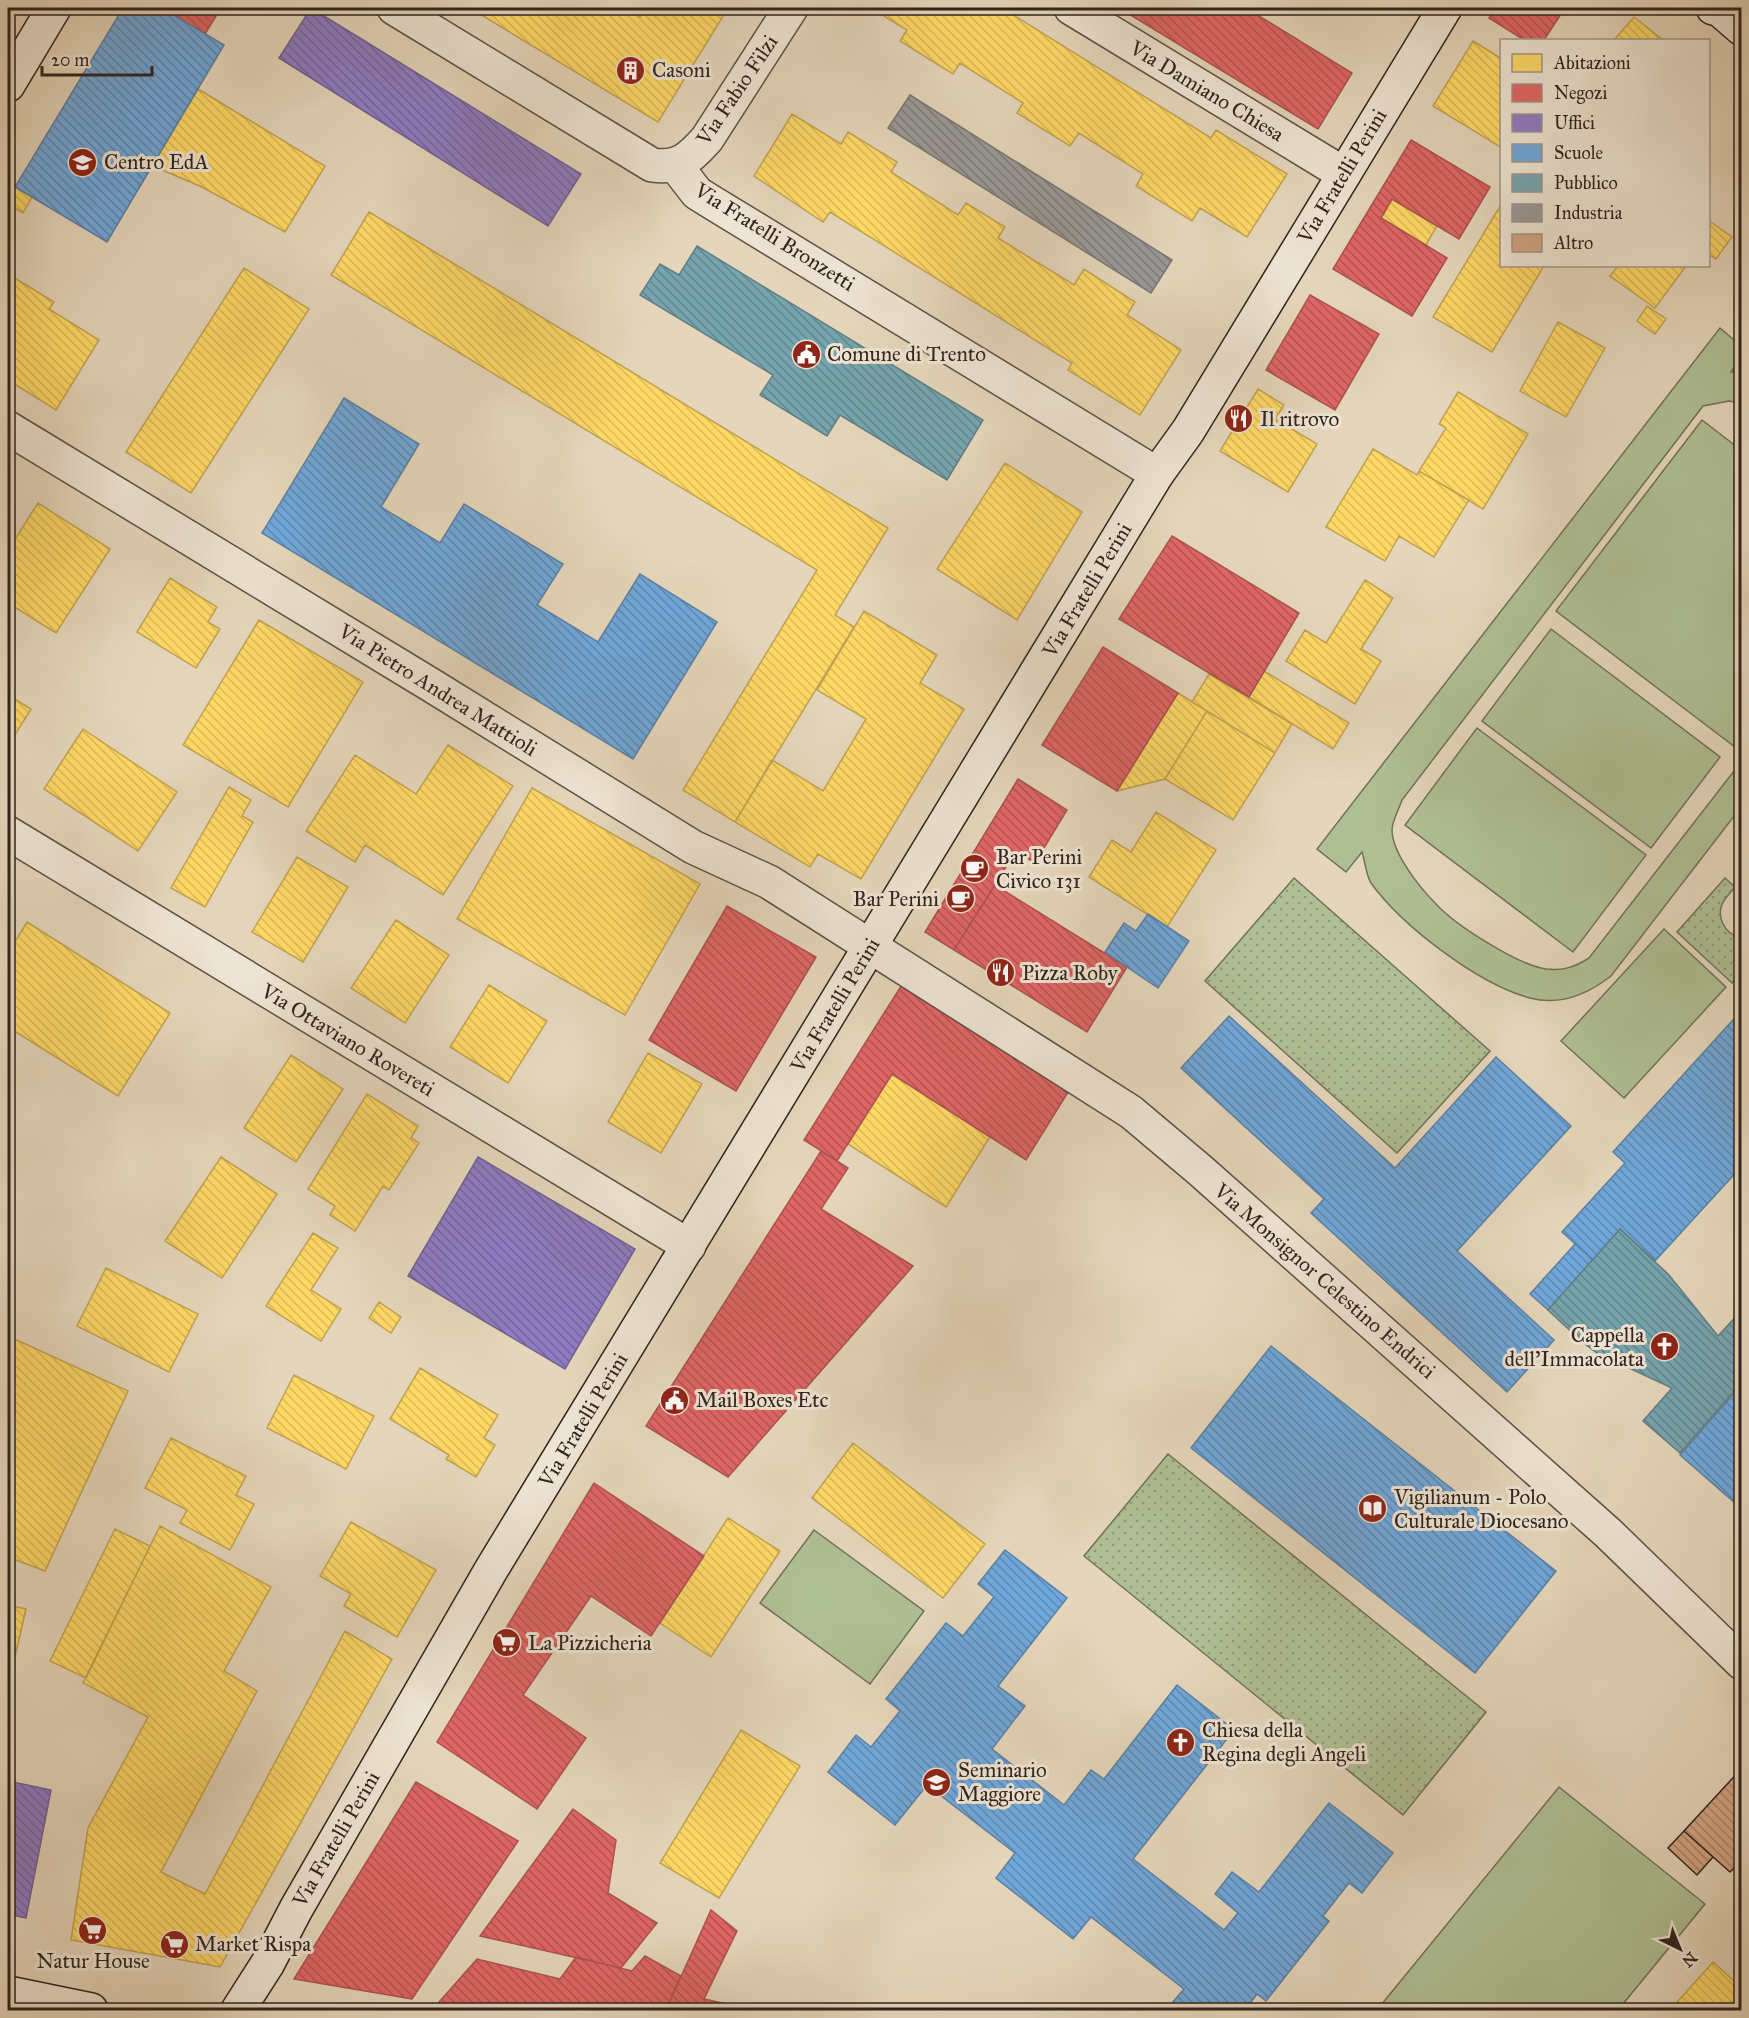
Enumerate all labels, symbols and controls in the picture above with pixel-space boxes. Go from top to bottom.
street label: Via Fabio Filzi [690,30,784,151]
street label: Via Damiano Chiesa [1124,34,1289,147]
scale bar [42,39,152,77]
legend [1500,39,1710,267]
text: 20 m [51,49,89,71]
text: Abitazioni [1553,52,1631,74]
building icon: Casoni [615,54,647,86]
place label: Casoni [652,57,711,83]
text: Negozi [1554,82,1607,105]
street label: Via Fratelli Perini [1291,104,1393,249]
text: Uffici [1554,112,1595,134]
text: Scuole [1554,142,1603,164]
school or university icon: Centro EdA [67,146,99,178]
place label: Centro EdA [104,149,209,175]
text: Pubblico [1554,172,1618,194]
street label: Via Fratelli Bronzetti [689,177,860,297]
text: Industria [1554,202,1623,224]
text: Altro [1553,232,1593,254]
public building icon: Comune di Trento [790,338,822,370]
place label: Comune di Trento [827,341,986,367]
restaurant icon: Il ritrovo [1223,403,1255,435]
place label: Il ritrovo [1260,406,1339,432]
street label: Via Fratelli Perini [1036,518,1138,663]
street label: Via Pietro Andrea Mattioli [333,618,542,762]
place label: Bar Perini Civico 131 [996,844,1082,894]
cafe icon: Bar Perini Civico 131 [959,853,991,885]
cafe icon: Bar Perini [944,883,976,915]
place label: Bar Perini [853,886,939,912]
street label: Via Fratelli Perini [784,933,886,1078]
restaurant icon: Pizza Roby [985,957,1017,989]
place label: Pizza Roby [1022,960,1119,986]
street label: Via Ottaviano Rovereti [256,977,440,1102]
street label: Via Monsignor Celestino Endrici [1208,1177,1441,1384]
place label: Cappella dell'Immacolata [1505,1322,1644,1372]
church icon: Cappella dell'Immacolata [1649,1331,1681,1363]
street label: Via Fratelli Perini [532,1348,634,1493]
public building icon: Mail Boxes Etc [659,1384,691,1416]
place label: Mail Boxes Etc [696,1387,828,1413]
place label: Vigilianum - Polo Culturale Diocesano [1393,1484,1569,1534]
library icon: Vigilianum - Polo Culturale Diocesano [1357,1493,1389,1525]
supermarket icon: La Pizzicheria [491,1627,523,1659]
place label: La Pizzicheria [528,1630,652,1656]
place label: Chiesa della Regina degli Angeli [1202,1717,1366,1767]
church icon: Chiesa della Regina degli Angeli [1165,1726,1197,1758]
place label: Seminario Maggiore [958,1757,1047,1807]
street label: Via Fratelli Perini [286,1766,386,1912]
school or university icon: Seminario Maggiore [921,1766,953,1798]
supermarket icon: Natur House [77,1914,109,1946]
north arrow [1650,1919,1710,1979]
supermarket icon: Market Rispa [158,1928,190,1960]
place label: Market Rispa [195,1931,311,1957]
place label: Natur House [36,1948,150,1974]
text: N [1678,1948,1701,1971]

